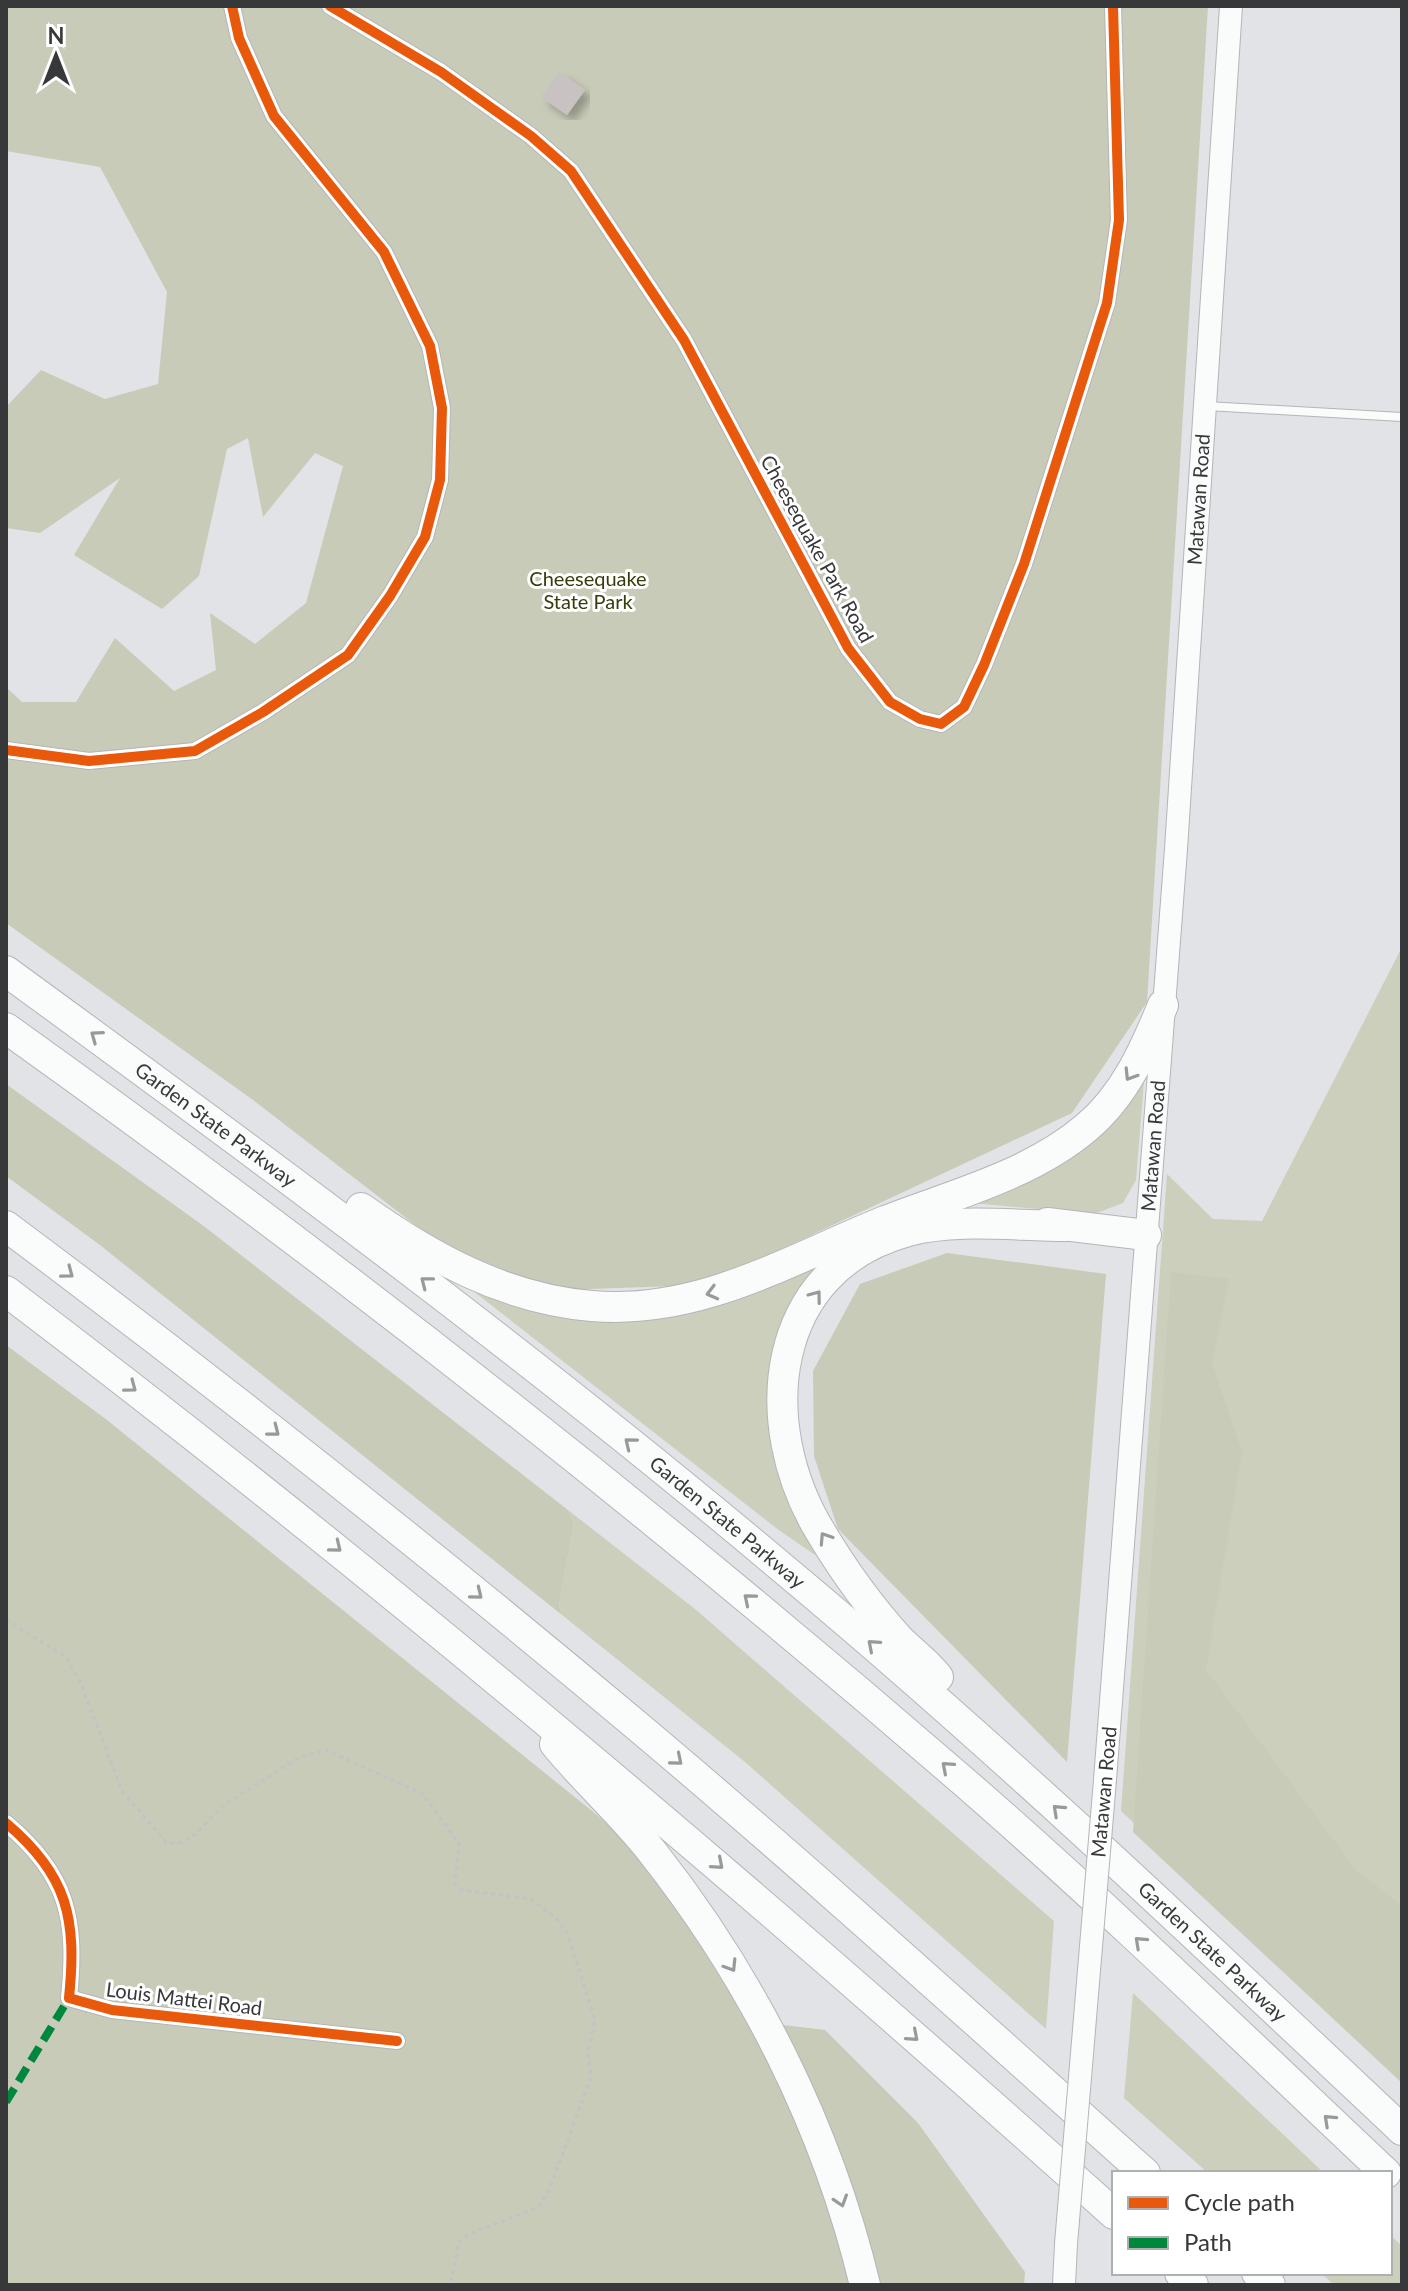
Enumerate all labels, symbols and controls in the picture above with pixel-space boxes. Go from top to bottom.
north arrow [16,16,96,96]
text: N [48,22,64,49]
street label: Matawan Road [1182,433,1214,566]
street label: Cheesequake Park Road [756,450,880,647]
park label: Cheesequake State Park [529,566,647,613]
one-way arrow [90,1032,105,1046]
street label: Garden State Parkway [131,1057,302,1192]
one-way arrow [1124,1066,1139,1081]
street label: Matawan Road [1135,1079,1169,1212]
one-way arrow [59,1263,74,1277]
one-way arrow [420,1278,435,1292]
one-way arrow [705,1283,719,1300]
one-way arrow [806,1290,820,1304]
one-way arrow [122,1377,137,1391]
one-way arrow [265,1422,280,1436]
one-way arrow [625,1438,639,1453]
street label: Garden State Parkway [645,1450,811,1593]
one-way arrow [819,1533,834,1547]
one-way arrow [327,1537,341,1552]
one-way arrow [468,1584,482,1599]
one-way arrow [743,1594,758,1609]
one-way arrow [867,1641,882,1655]
street label: Matawan Road [1085,1725,1121,1858]
one-way arrow [668,1750,682,1765]
one-way arrow [942,1762,956,1777]
one-way arrow [1053,1804,1067,1819]
one-way arrow [708,1854,723,1869]
street label: Garden State Parkway [1134,1876,1293,2027]
one-way arrow [1134,1937,1149,1951]
one-way arrow [722,1957,737,1972]
street label: Louis Mattei Road [105,1977,264,2019]
one-way arrow [903,2026,918,2040]
one-way arrow [1324,2115,1339,2129]
legend [1112,2171,1392,2275]
text: Cycle path [1184,2187,1295,2216]
one-way arrow [832,2193,848,2207]
text: Path [1184,2227,1232,2256]

